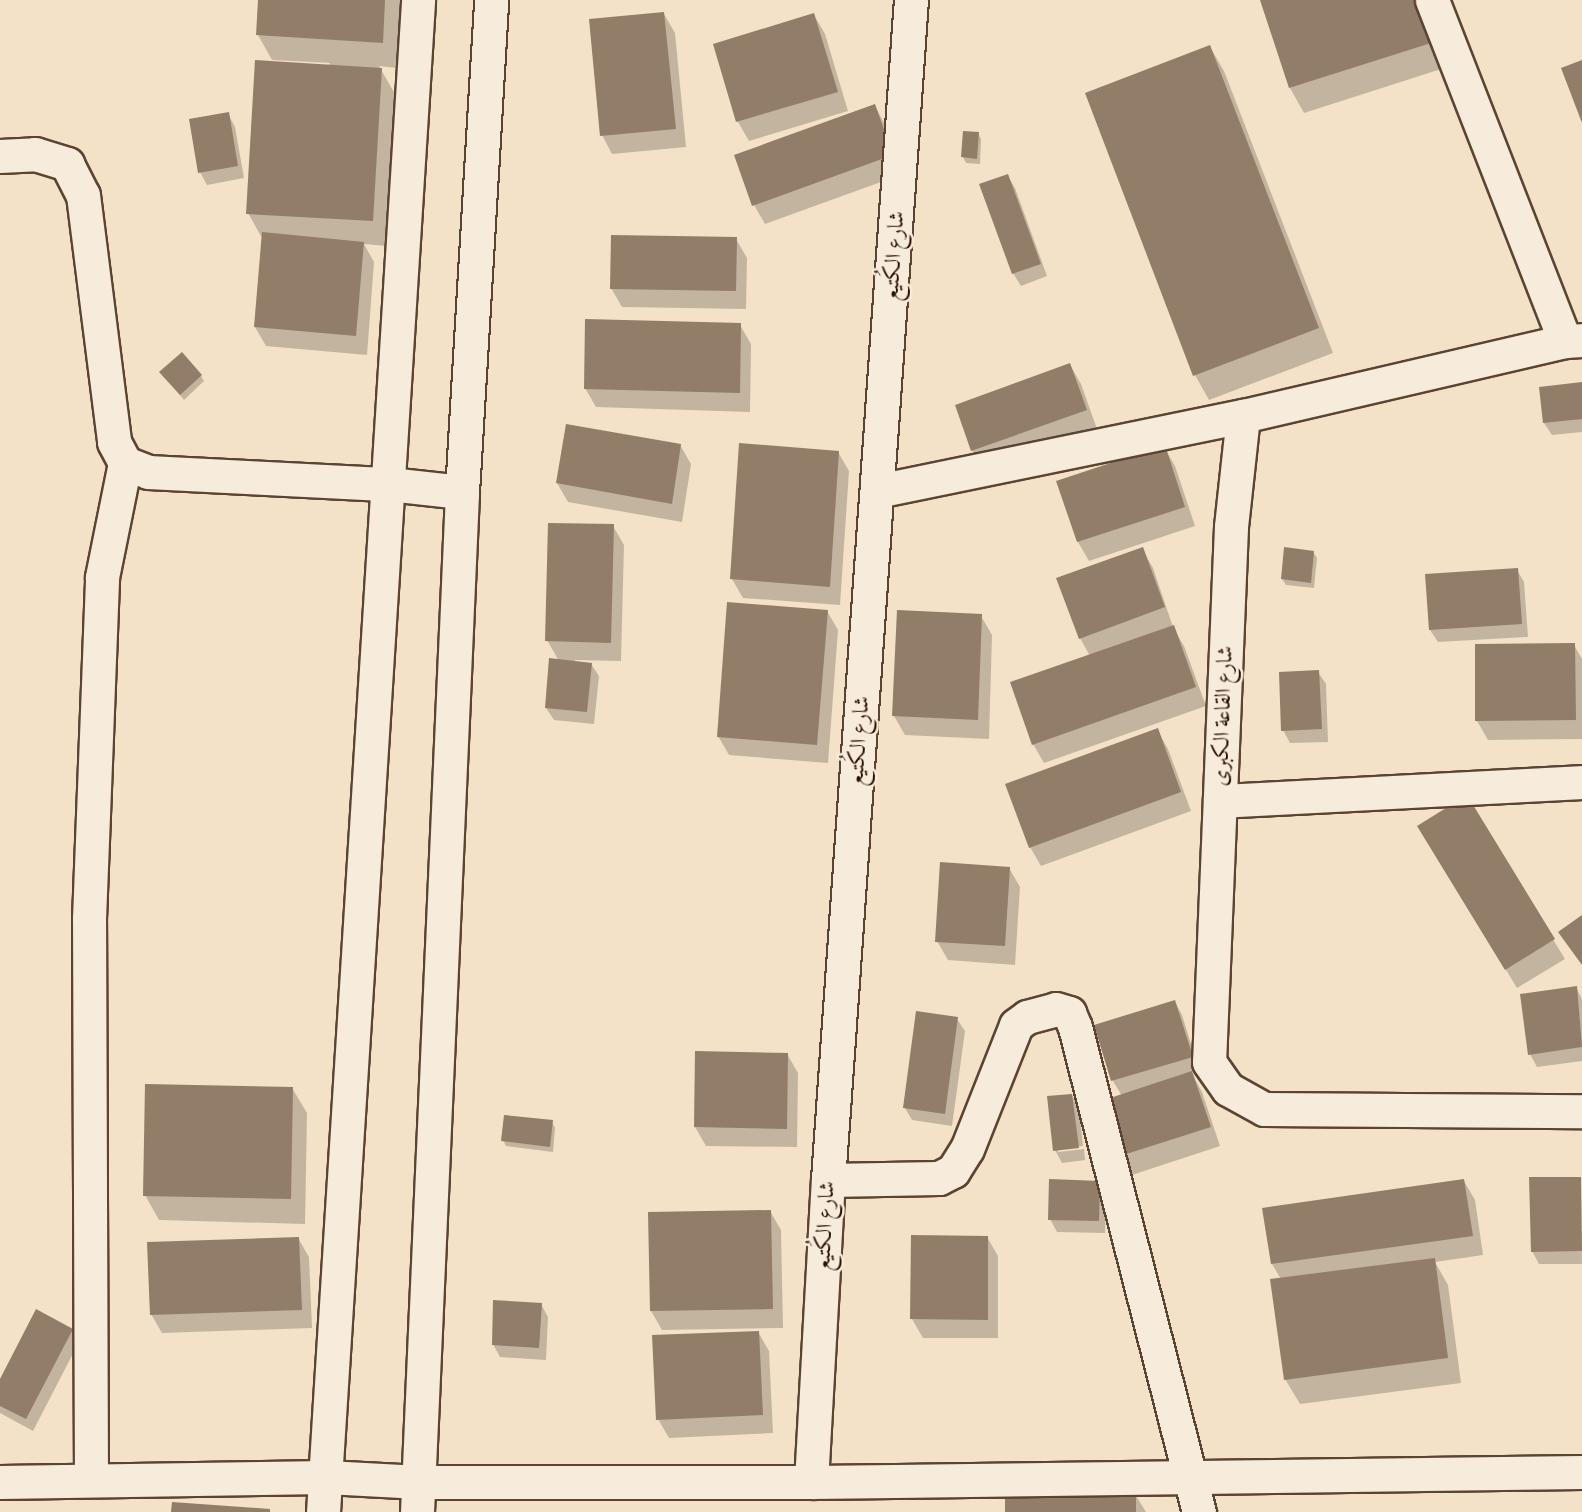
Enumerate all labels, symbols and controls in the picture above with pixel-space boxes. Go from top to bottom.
street label: شارع الكُتيع [878,210,910,302]
street label: شارع القاعة الكبرى [1207,645,1239,787]
street label: شارع الكُتيع [843,695,875,787]
street label: شارع الكُتيع [809,1180,841,1272]

